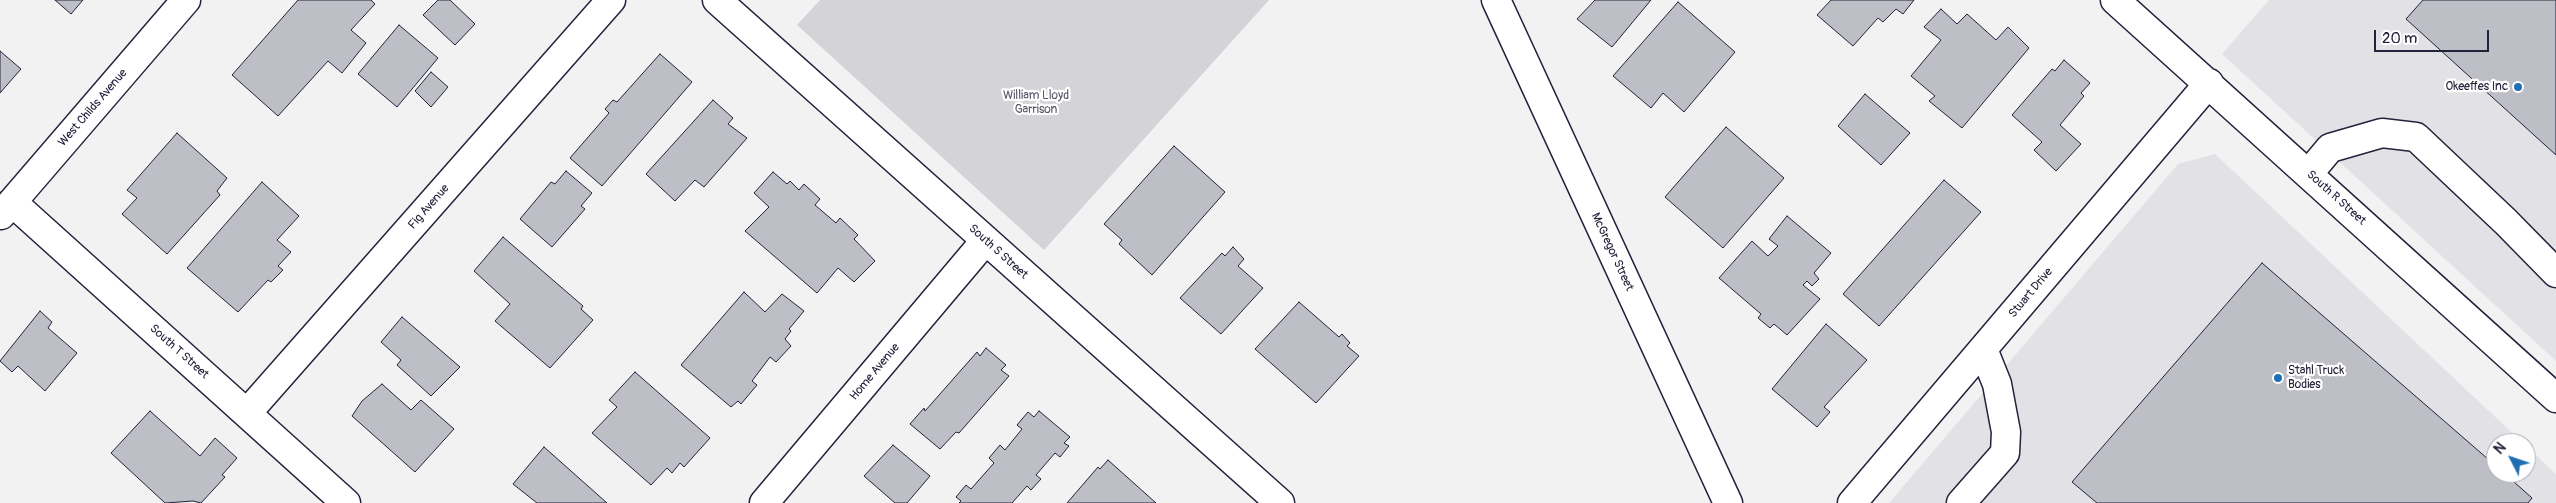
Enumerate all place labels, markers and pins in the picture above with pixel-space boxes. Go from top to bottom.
place label: Okeeffes Inc [2446,80,2508,94]
marker: Okeeffes Inc [2512,81,2524,93]
place label: Stahl Truck Bodies [2288,364,2344,392]
marker: Stahl Truck Bodies [2272,372,2284,384]

